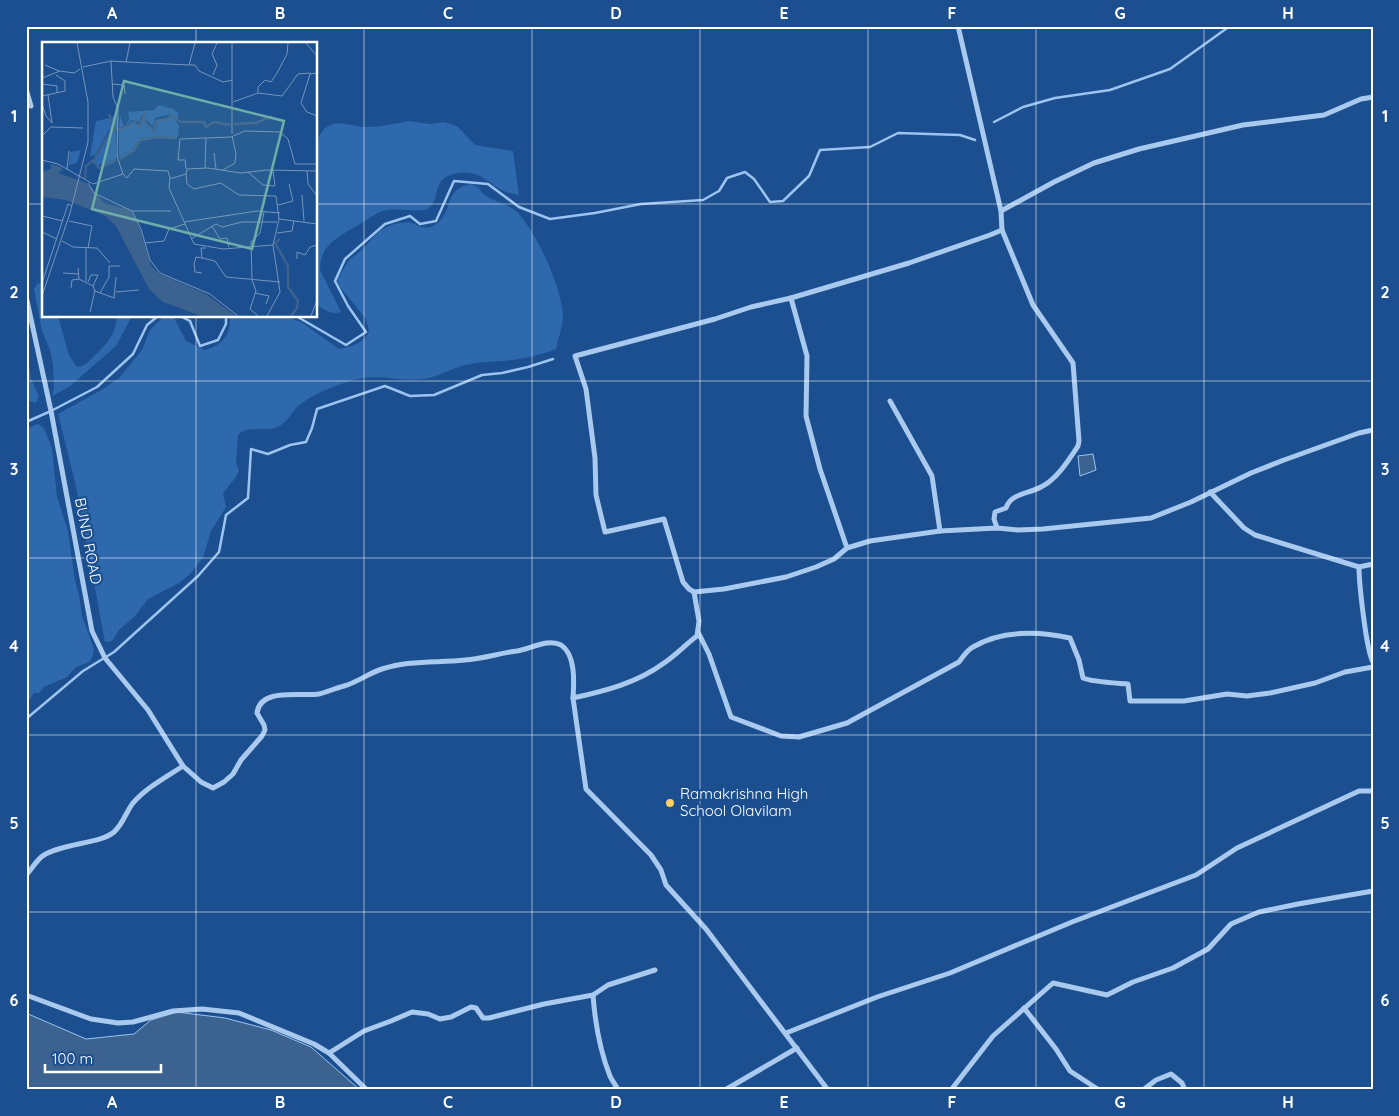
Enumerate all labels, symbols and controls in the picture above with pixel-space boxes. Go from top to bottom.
text: A [107,3,118,23]
text: B [275,3,285,23]
text: C [443,3,453,23]
text: D [610,3,622,23]
text: E [779,3,789,23]
text: F [948,3,957,23]
text: G [1114,3,1126,23]
text: H [1282,3,1294,23]
inset map [42,42,318,318]
text: 1 [11,106,17,126]
text: 1 [1382,106,1388,126]
text: 2 [9,282,19,302]
text: 2 [1380,282,1390,302]
text: 3 [10,459,18,479]
text: 3 [1381,459,1389,479]
street label: BUND ROAD [71,496,106,586]
text: 4 [9,636,19,656]
text: 4 [1380,636,1390,656]
place label: Ramakrishna High School Olavilam [680,784,808,820]
marker: Ramakrishna High School Olavilam [664,797,676,809]
text: 5 [9,813,19,833]
text: 5 [1380,813,1390,833]
text: 6 [10,990,19,1010]
text: 6 [1381,990,1390,1010]
scale bar [45,1041,161,1073]
text: 100 m [52,1049,93,1068]
text: A [107,1092,118,1112]
text: B [275,1092,285,1112]
text: C [443,1092,453,1112]
text: D [610,1092,622,1112]
text: E [779,1092,789,1112]
text: F [948,1092,957,1112]
text: G [1114,1092,1126,1112]
text: H [1282,1092,1294,1112]

